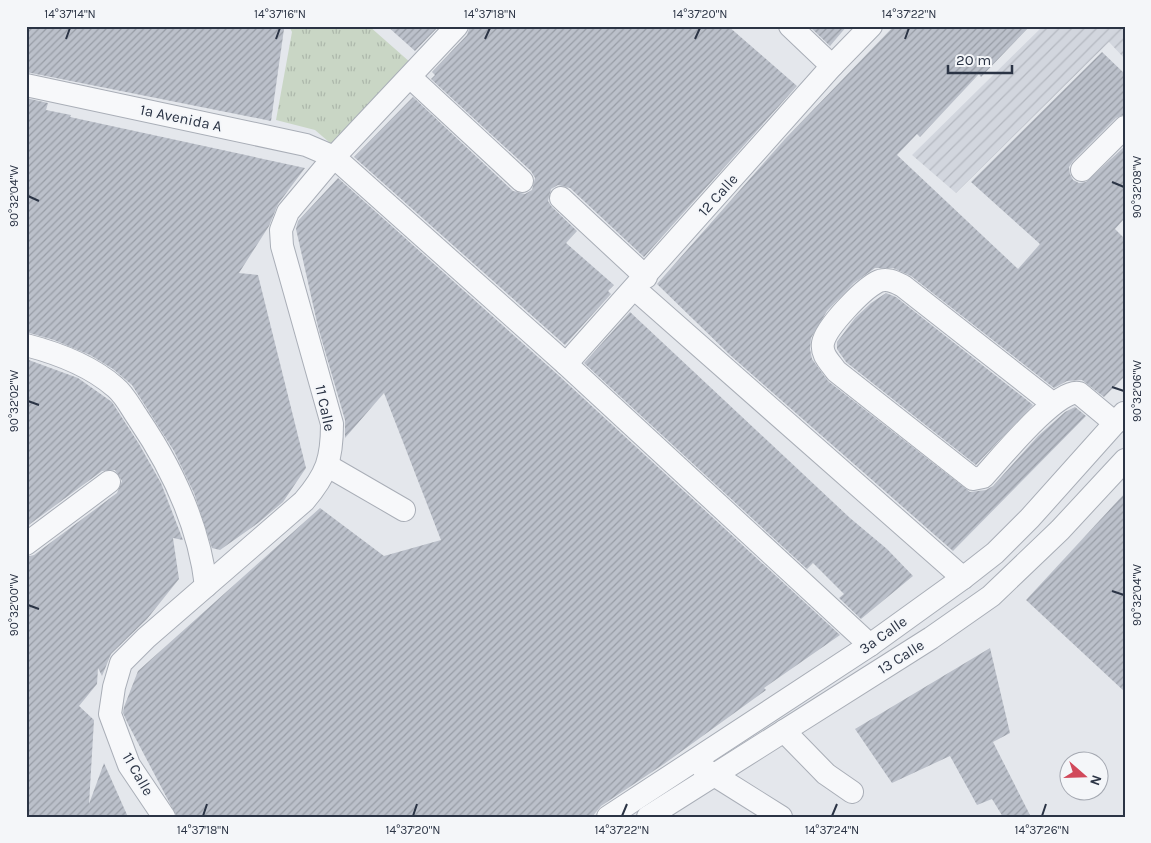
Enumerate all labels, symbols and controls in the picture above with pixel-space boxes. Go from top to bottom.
text: 14°37'14"N [44,7,96,21]
text: 14°37'16"N [254,7,306,21]
text: 14°37'18"N [464,7,516,21]
text: 14°37'20"N [672,7,728,21]
text: 14°37'22"N [882,7,936,21]
scale bar [948,42,1012,74]
text: 20 m [956,51,991,69]
street label: 1a Avenida A [138,101,224,136]
text: 90°32'08"W [1130,155,1144,218]
text: 90°32'04"W [7,165,21,227]
street label: 12 Calle [694,170,742,220]
text: 90°32'06"W [1130,360,1144,422]
text: 90°32'02"W [7,370,21,432]
street label: 11 Calle [311,383,339,433]
text: 90°32'04"W [1130,564,1144,626]
text: 90°32'00"W [7,574,21,636]
street label: 3a Calle [856,612,910,658]
street label: 13 Calle [875,636,927,678]
street label: 11 Calle [118,749,158,799]
north arrow [1058,750,1108,800]
text: N [1086,773,1105,788]
text: 14°37'18"N [177,823,229,837]
text: 14°37'20"N [385,823,441,837]
text: 14°37'22"N [595,823,649,837]
text: 14°37'24"N [805,823,859,837]
text: 14°37'26"N [1015,823,1069,837]

